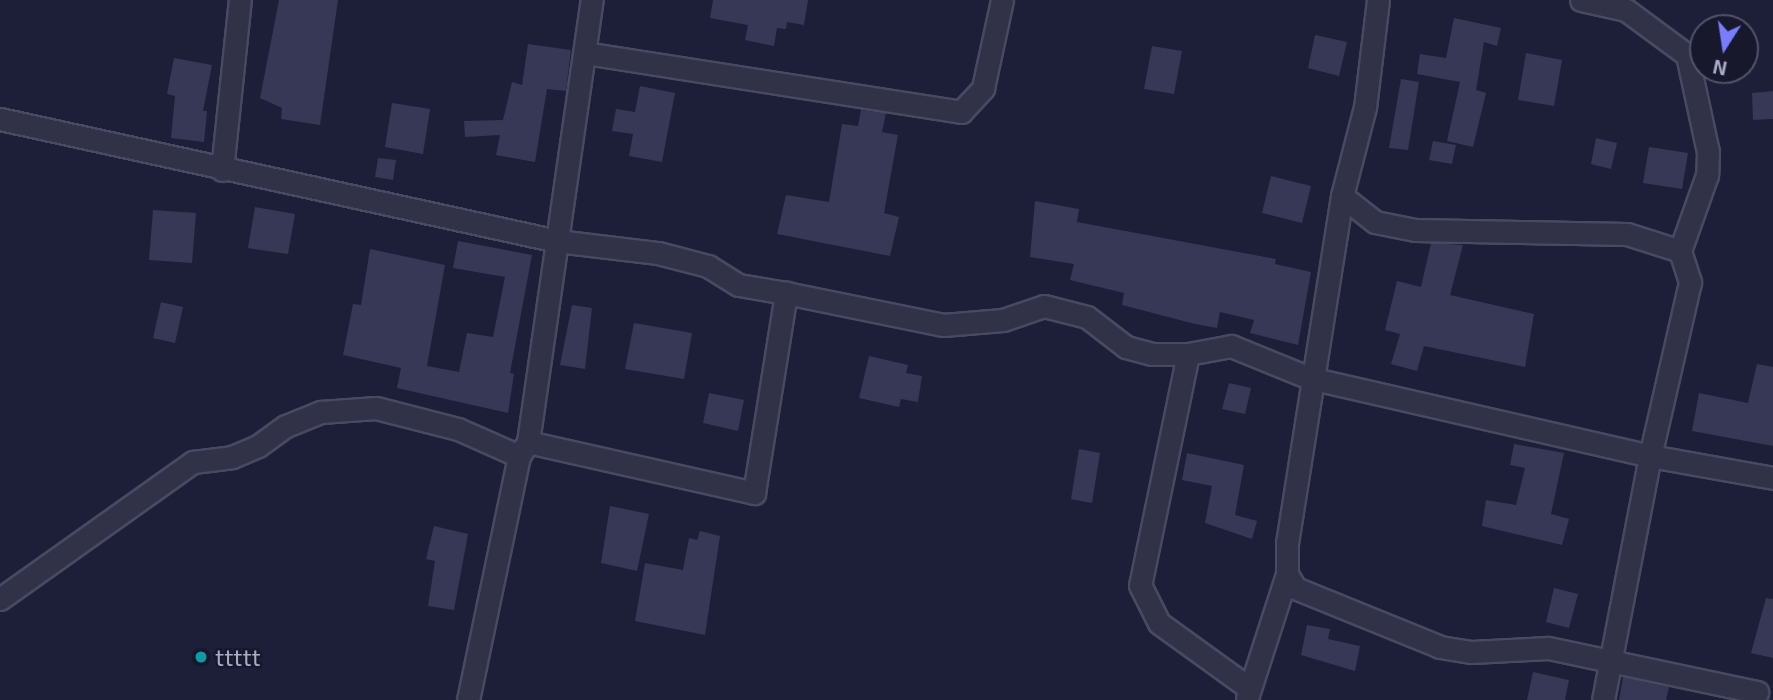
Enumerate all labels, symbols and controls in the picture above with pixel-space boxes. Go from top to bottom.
north arrow [1689,14,1759,84]
text: N [1711,55,1729,81]
place label: ttttt [215,643,261,671]
marker: ttttt [193,649,209,665]

